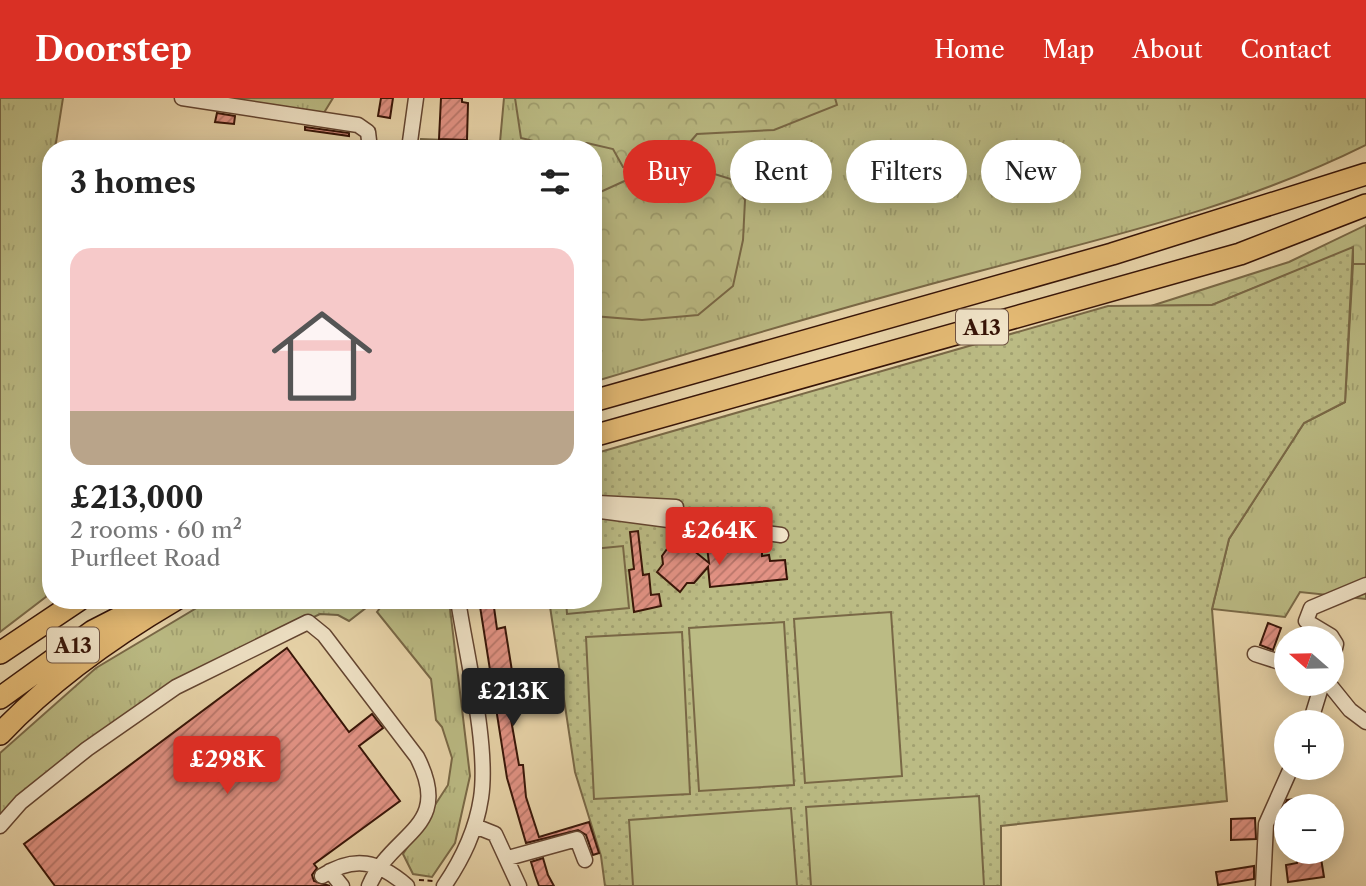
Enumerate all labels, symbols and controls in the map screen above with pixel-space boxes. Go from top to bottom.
text: Doorstep [35,29,192,70]
text: Home [934,35,1005,64]
text: Map [1043,35,1094,64]
text: About [1132,35,1203,64]
text: Contact [1241,35,1331,64]
chip: Buy [623,140,716,203]
chip: Rent [730,140,832,203]
chip: Filters [846,140,967,203]
chip: New [981,140,1081,203]
icon: filters [536,163,574,201]
text: 3 homes [70,164,196,201]
icon: home [259,293,385,419]
road number: A13 [956,310,1008,344]
text: £213,000 [70,479,204,516]
pin: £264K [670,508,768,567]
text: 2 rooms · 60 m² [70,516,242,544]
text: £264K [682,516,756,544]
text: Purfleet Road [70,544,220,572]
north arrow [1274,626,1344,696]
map controls [1274,626,1344,864]
road number: A13 [47,628,99,662]
pin: £213K [464,668,562,728]
text: £213K [478,677,548,705]
button: + [1274,710,1344,780]
pin: £298K [178,736,276,796]
text: £298K [189,745,265,773]
button: − [1274,794,1344,864]

